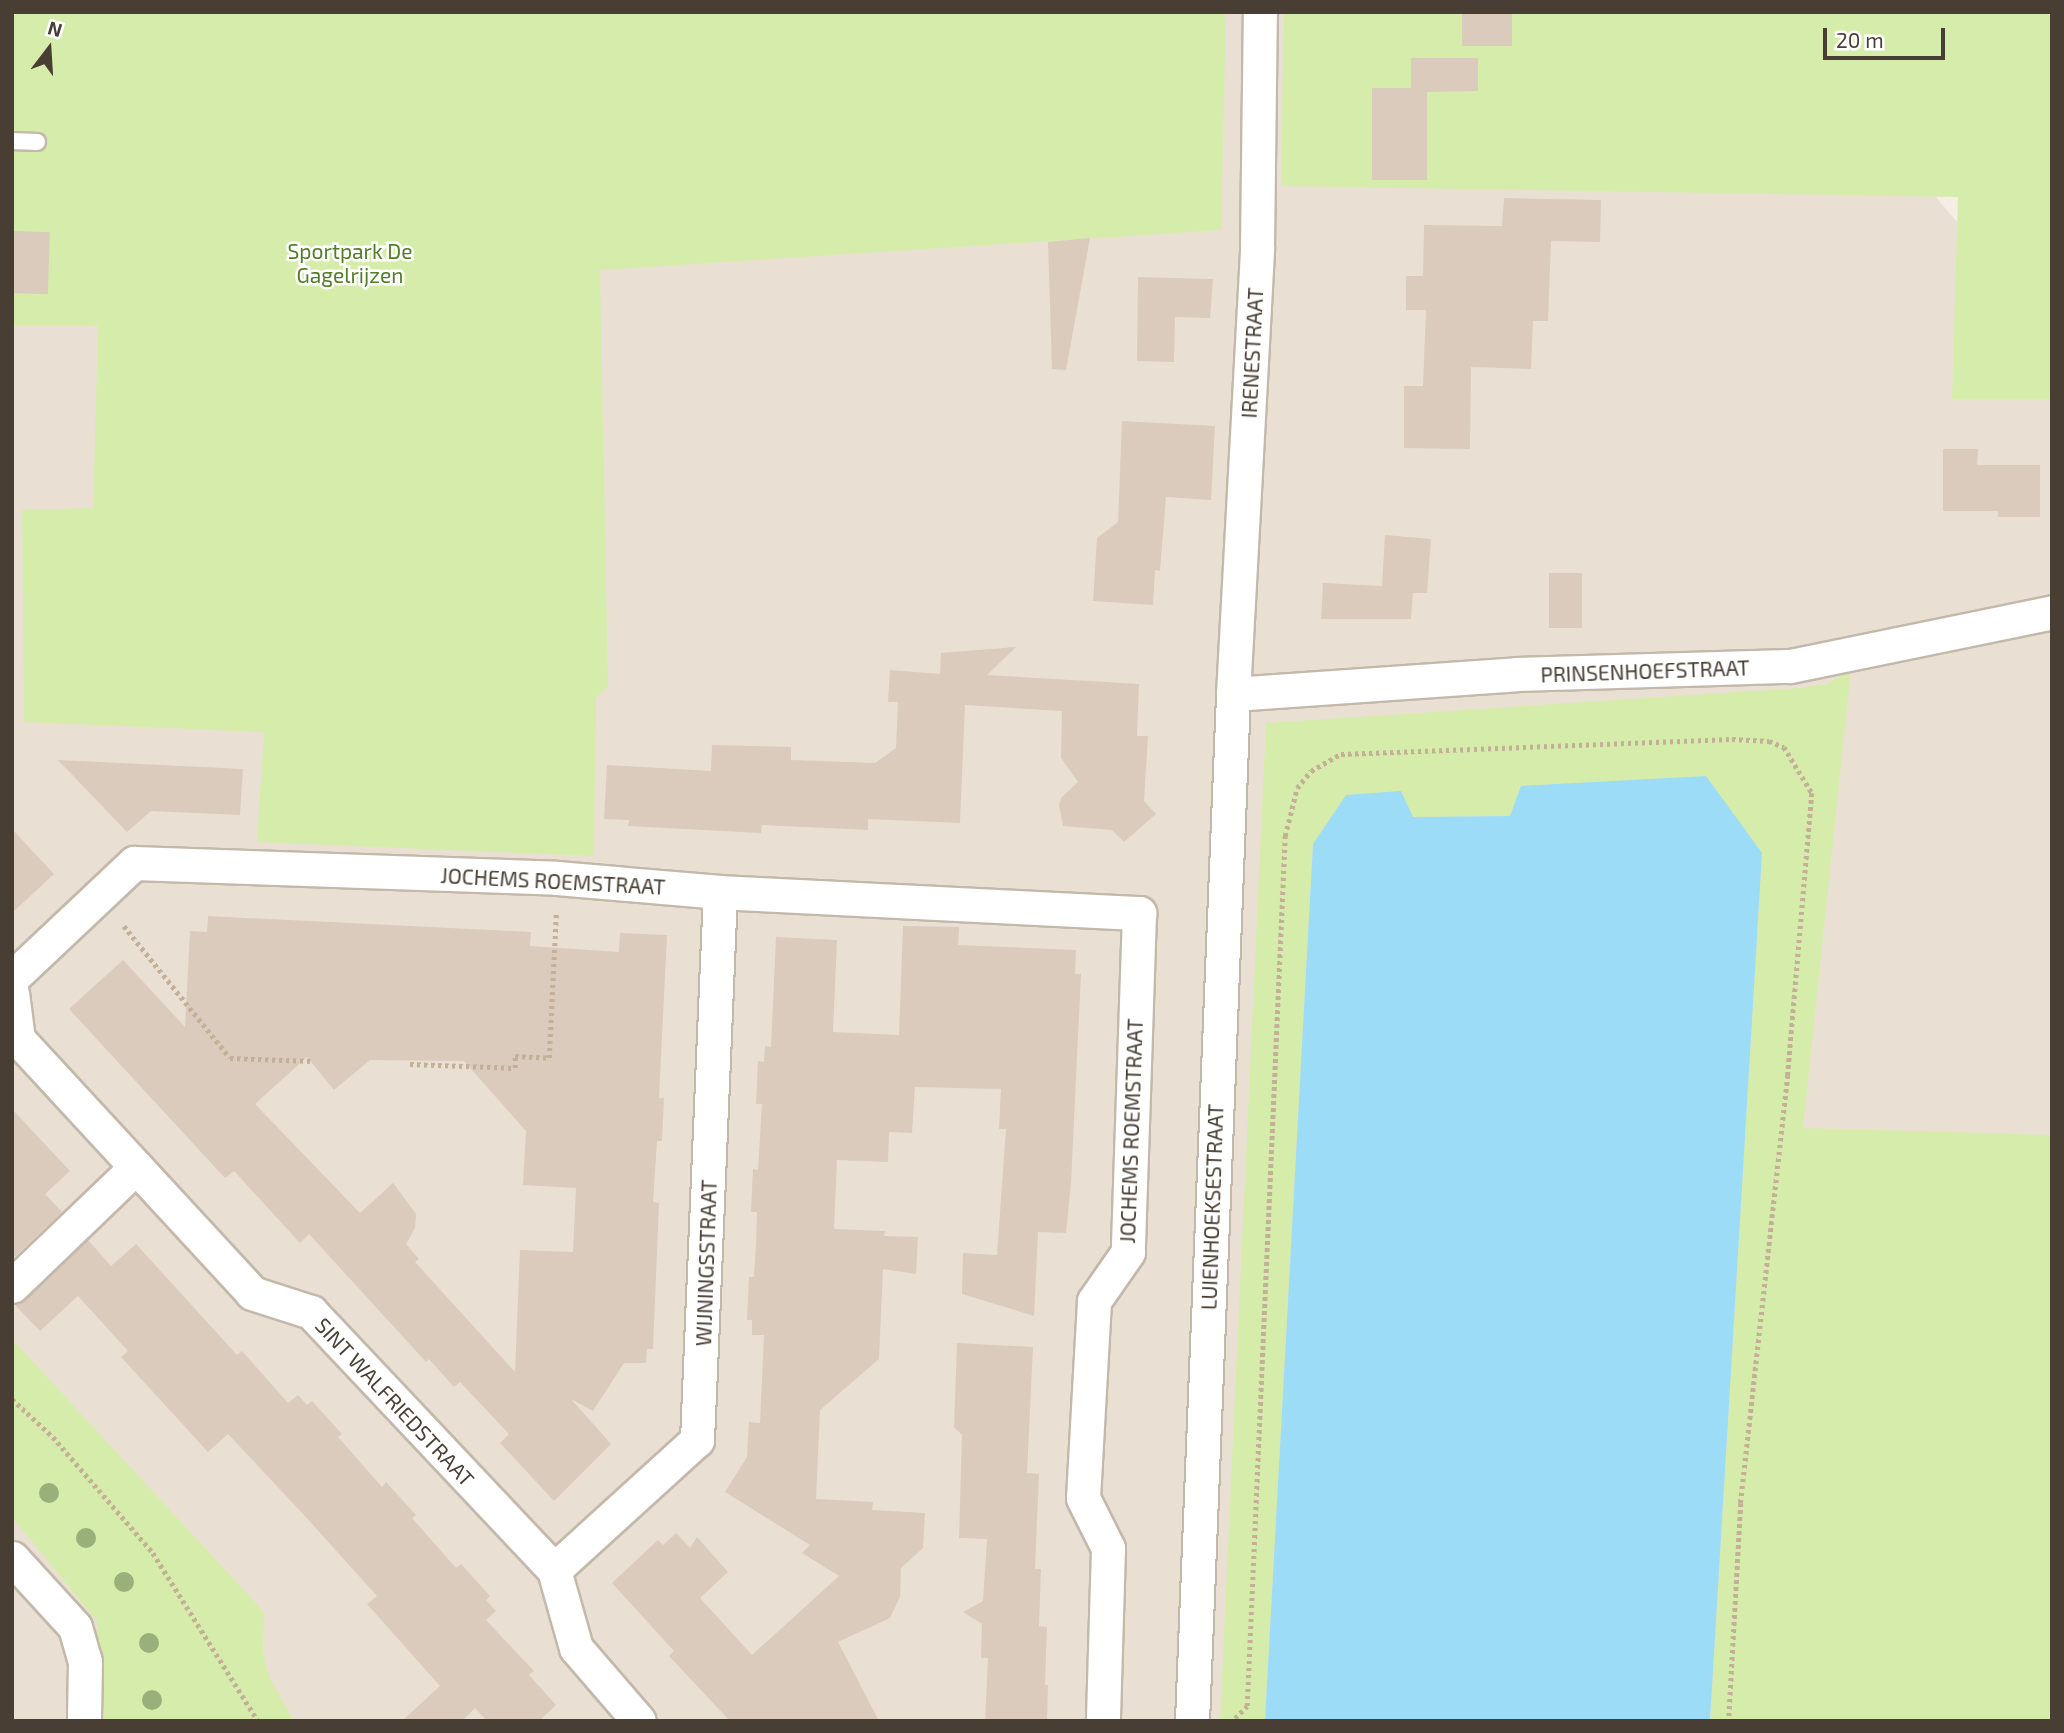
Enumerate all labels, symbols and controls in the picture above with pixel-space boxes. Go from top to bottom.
north arrow [14,14,84,84]
scale bar [1826,14,1948,58]
text: N [45,15,65,41]
text: 20 m [1836,27,1884,52]
park label: Sportpark De Gagelrijzen [287,238,413,288]
street label: IRENESTRAAT [1236,287,1268,419]
street label: PRINSENHOEFSTRAAT [1540,655,1750,687]
street label: JOCHEMS ROEMSTRAAT [440,863,666,899]
street label: JOCHEMS ROEMSTRAAT [1114,1018,1148,1244]
street label: LUIENHOEKSESTRAAT [1196,1103,1228,1311]
street label: WIJNINGSSTRAAT [690,1179,722,1347]
street label: SINT WALFRIEDSTRAAT [310,1312,480,1492]

